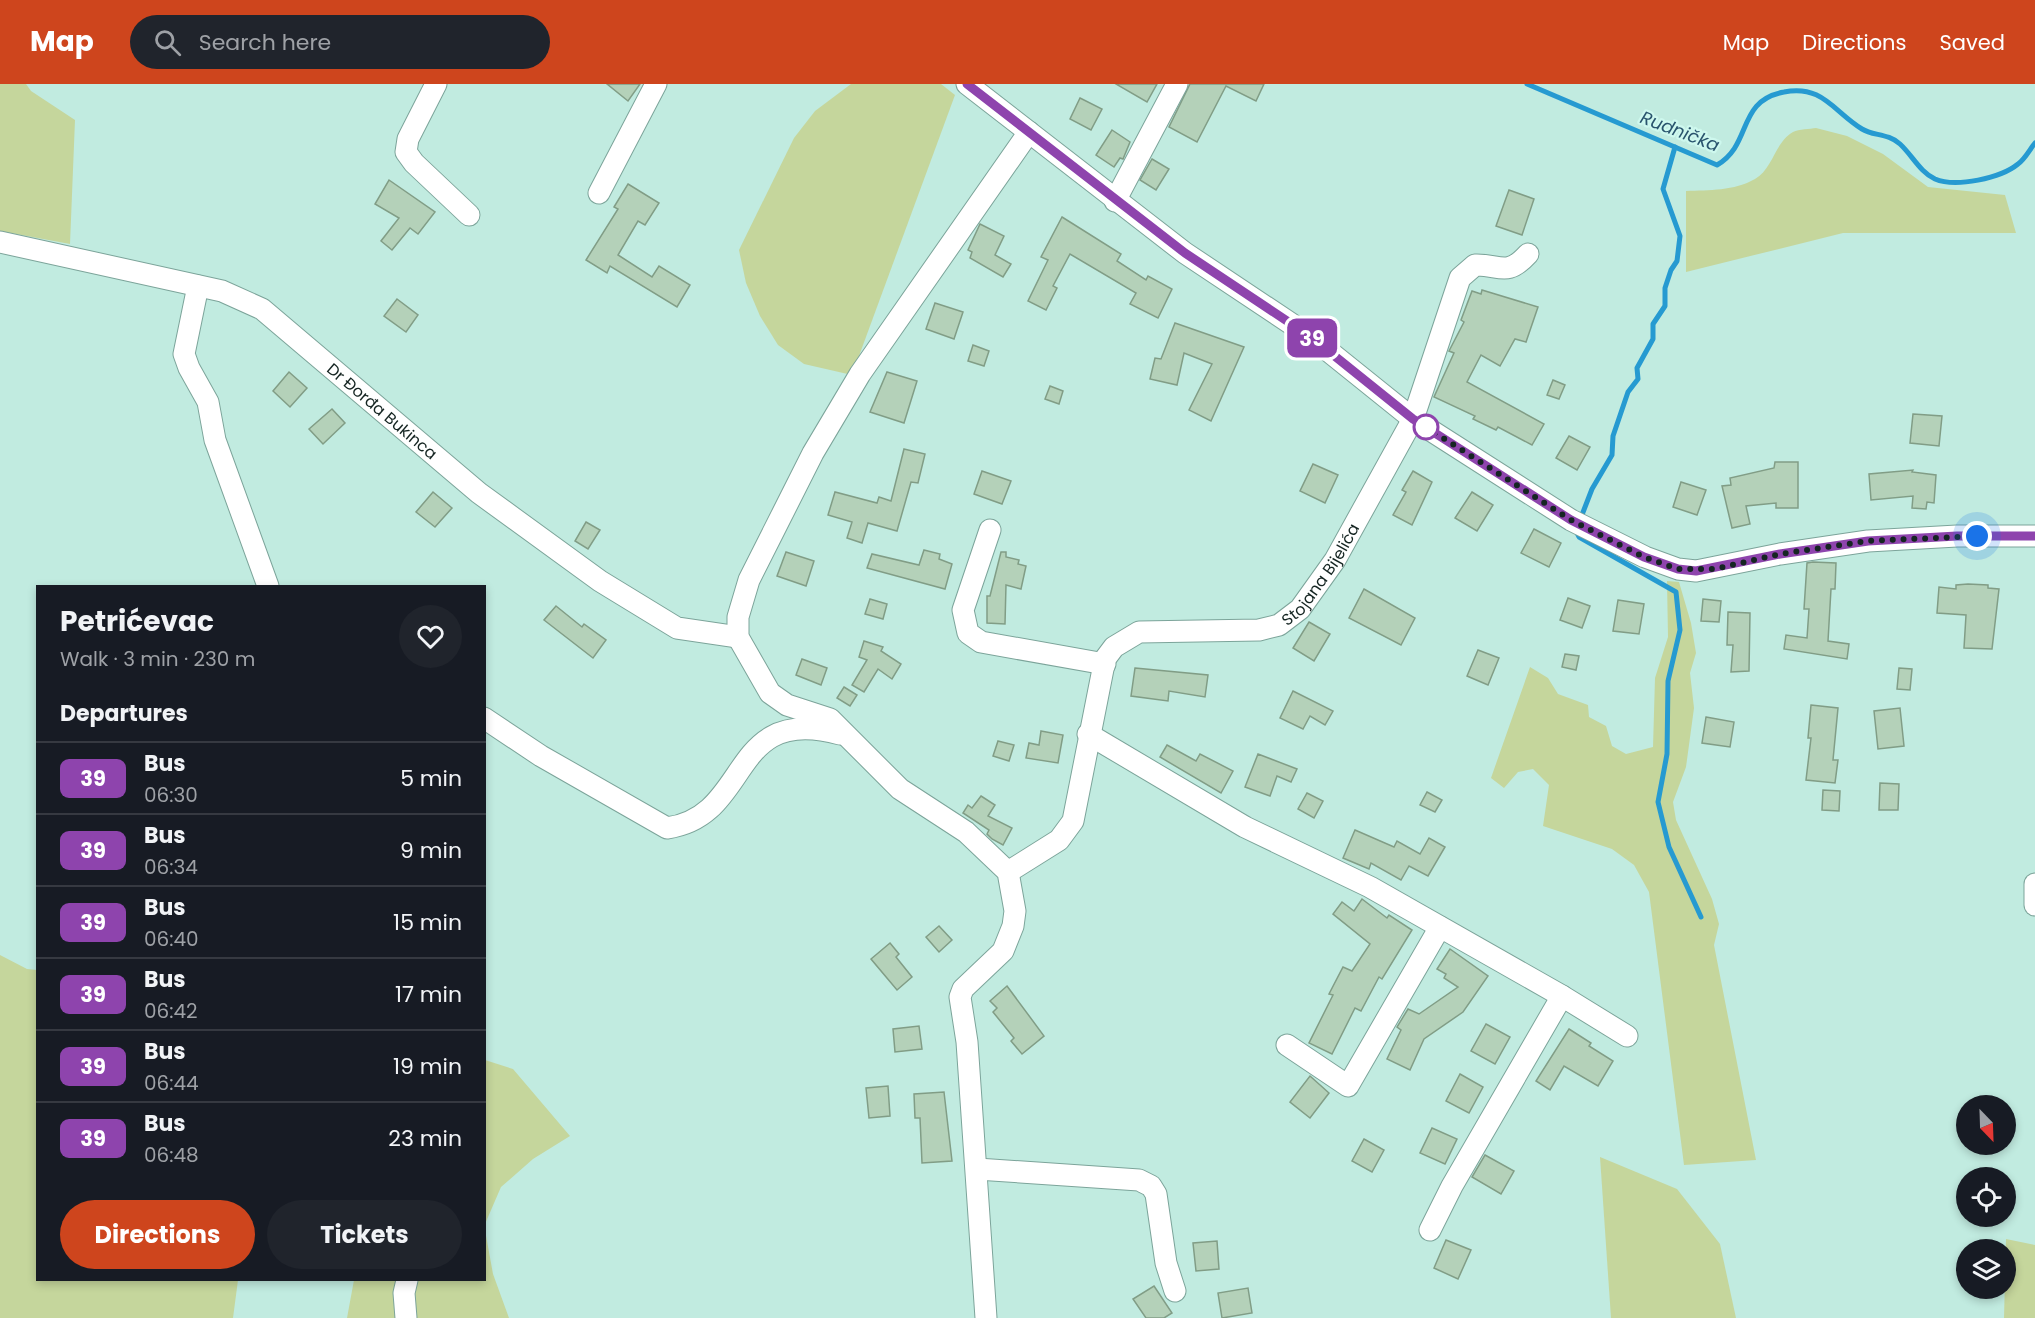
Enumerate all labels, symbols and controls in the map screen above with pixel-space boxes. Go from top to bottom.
search box [130,15,550,69]
text: Map [30,22,94,61]
icon: search [151,26,184,59]
text: Search here [199,27,331,58]
text: Map [1723,28,1769,57]
text: Directions [1802,28,1906,57]
text: Saved [1939,28,2005,57]
water label: Rudnička [1637,104,1723,158]
line badge: 39 [1285,318,1339,358]
text: 39 [1299,324,1325,353]
street label: Dr Đorđa Bukinca [322,358,443,465]
unlabelled marker [1413,414,1439,440]
street label: Stojana Bijelića [1276,519,1365,631]
your location [1962,521,1992,551]
text: Petrićevac [60,602,214,641]
button: heart [399,605,462,668]
text: Walk · 3 min · 230 m [60,645,255,673]
text: Departures [60,698,188,729]
text: Bus [144,748,186,779]
text: 5 min [400,763,462,794]
text: 39 [80,764,106,793]
text: 06:30 [144,781,198,809]
text: Bus [144,820,186,851]
text: 9 min [400,835,462,866]
text: 39 [80,836,106,865]
text: 06:34 [144,853,198,881]
text: Bus [144,892,186,923]
text: 15 min [393,907,462,938]
text: 39 [80,908,106,937]
text: 06:40 [144,925,199,953]
text: Bus [144,964,186,995]
text: 17 min [395,979,462,1010]
text: 39 [80,980,106,1009]
text: 06:42 [144,997,198,1025]
text: Bus [144,1036,186,1067]
text: 19 min [393,1051,462,1082]
text: 39 [80,1052,106,1081]
text: 06:44 [144,1069,199,1097]
north arrow [1956,1095,2016,1155]
map controls [1956,1095,2016,1299]
text: Bus [144,1108,186,1139]
text: 23 min [388,1123,462,1154]
text: 39 [80,1124,106,1153]
text: 06:48 [144,1141,199,1169]
button: locate [1956,1167,2016,1227]
button: Directions [60,1200,255,1269]
button: Tickets [267,1200,462,1269]
button: layers [1956,1239,2016,1299]

